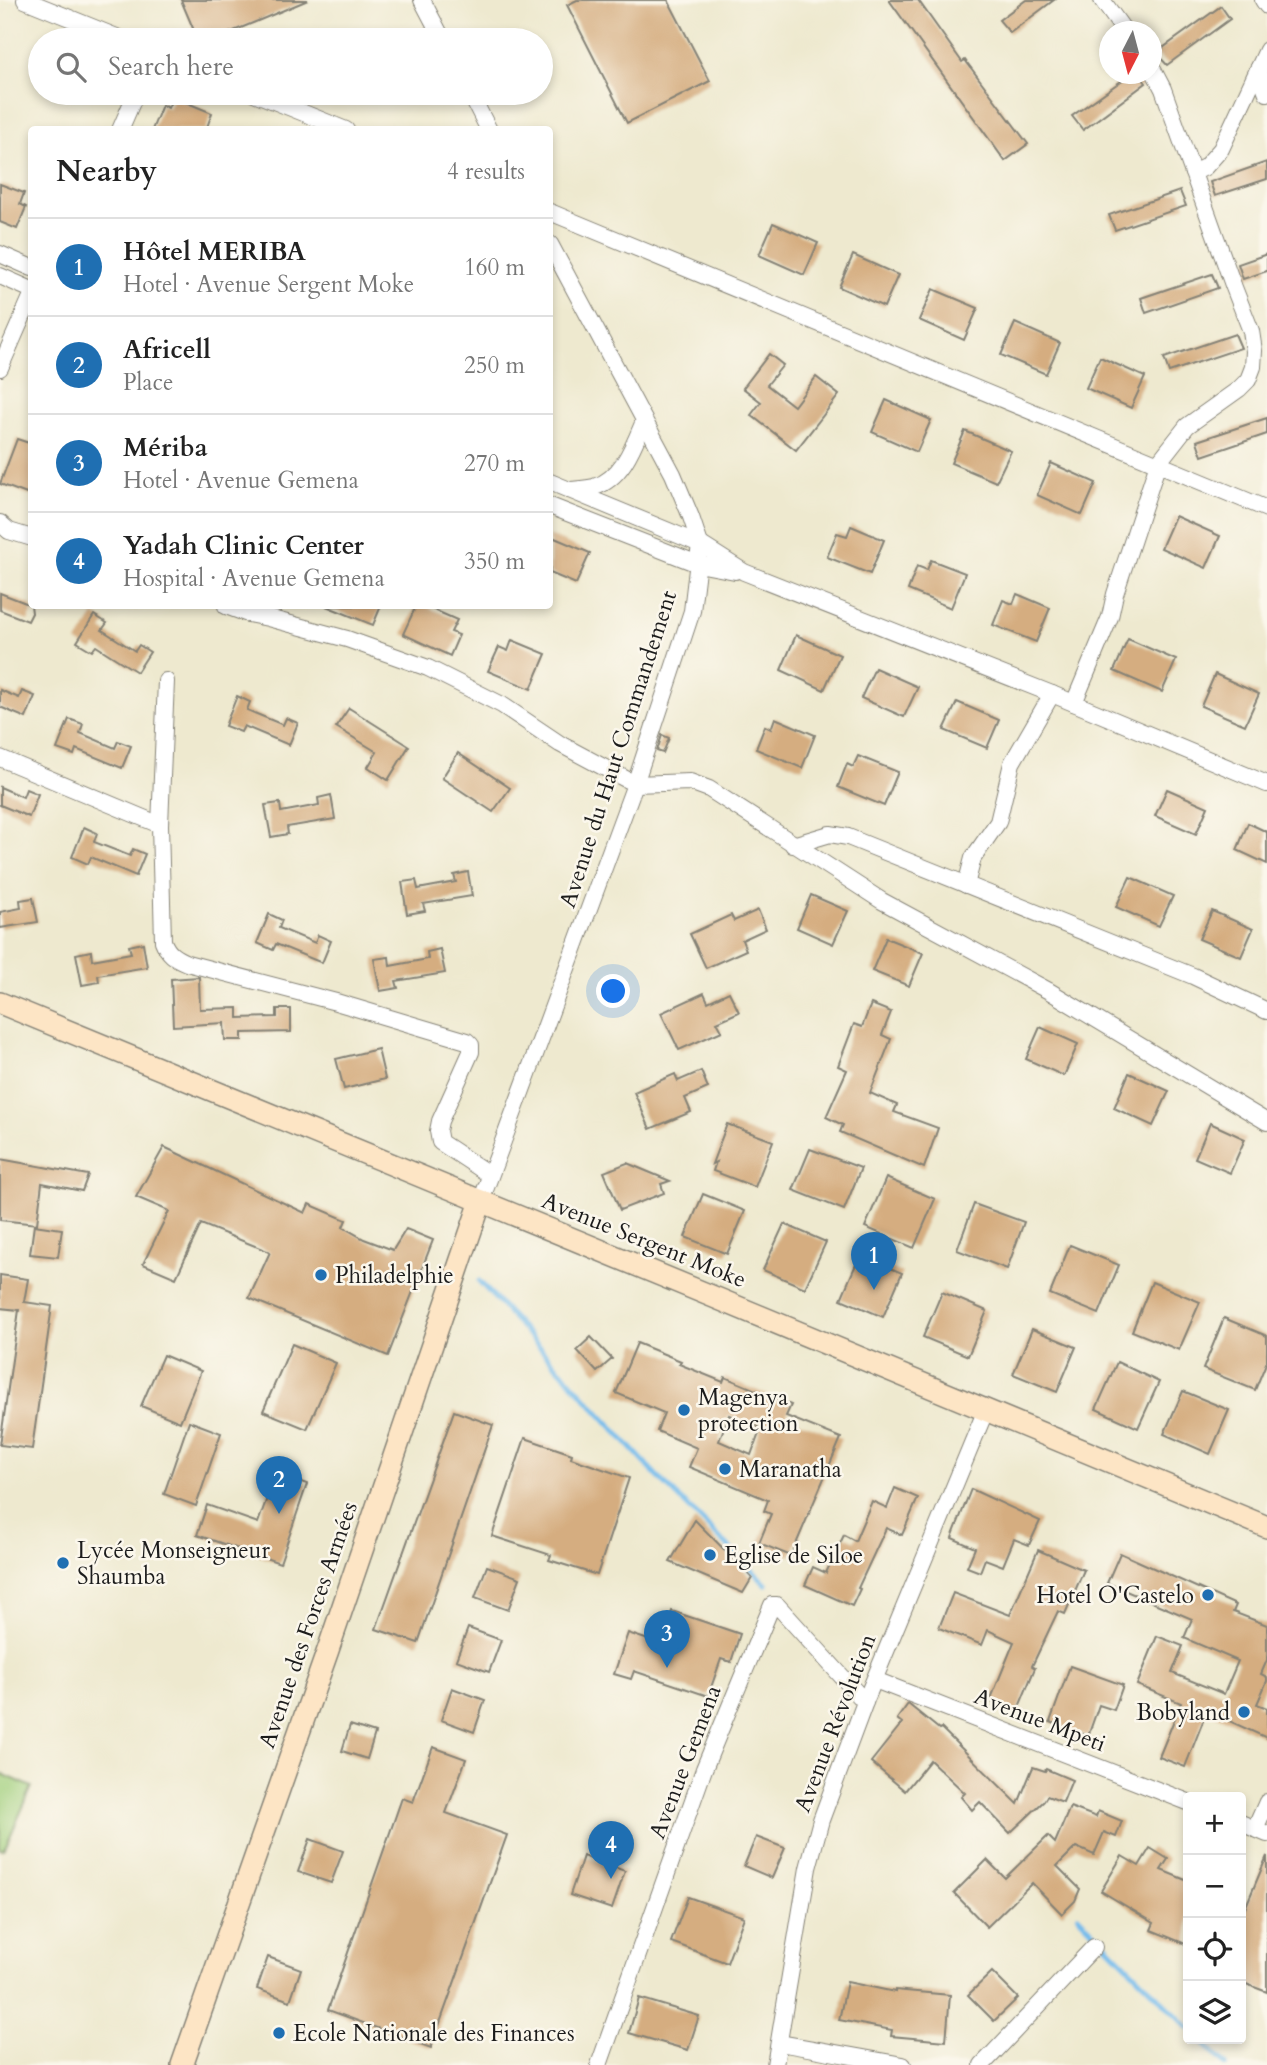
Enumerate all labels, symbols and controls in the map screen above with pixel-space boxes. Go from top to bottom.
north arrow [1099,21,1162,84]
search box [28,28,553,105]
icon: search [52,48,90,86]
text: Search here [108,49,234,84]
text: Nearby [56,151,157,192]
text: 4 results [447,156,525,187]
text: Hôtel MERIBA [123,234,306,269]
text: 1 [73,252,85,283]
text: 160 m [464,252,525,283]
text: Hotel · Avenue Sergent Moke [123,269,414,300]
text: Africell [123,332,211,367]
text: 2 [73,350,85,381]
text: 250 m [464,350,525,381]
text: Place [123,367,173,398]
text: Mériba [123,430,208,465]
text: 3 [73,448,85,479]
text: 270 m [464,448,525,479]
text: Hotel · Avenue Gemena [123,465,359,496]
text: Yadah Clinic Center [123,528,364,563]
text: 4 [73,546,85,577]
text: 350 m [464,546,525,577]
text: Hospital · Avenue Gemena [123,563,385,594]
street label: Avenue du Haut Commandement [552,586,684,912]
your location [596,974,630,1008]
street label: Avenue Sergent Moke [537,1185,751,1295]
pin: 1 [851,1232,897,1290]
place label: Philadelphie [335,1260,454,1291]
marker: Philadelphie [313,1267,329,1283]
place label: Magenya protection [698,1382,799,1439]
marker: Magenya protection [676,1402,692,1418]
place label: Maranatha [739,1454,842,1485]
pin: 2 [256,1456,302,1514]
marker: Maranatha [717,1461,733,1477]
street label: Avenue des Forces Armées [251,1498,365,1752]
place label: Lycée Monseigneur Shaumba [77,1535,270,1592]
place label: Eglise de Siloe [724,1540,863,1571]
marker: Eglise de Siloe [702,1547,718,1563]
marker: Lycée Monseigneur Shaumba [55,1555,71,1571]
place label: Hotel O'Castelo [1036,1580,1194,1611]
marker: Hotel O'Castelo [1200,1587,1216,1603]
pin: 3 [644,1610,690,1668]
street label: Avenue Révolution [787,1629,883,1817]
street label: Avenue Gemena [641,1681,729,1843]
street label: Avenue Mpeti [970,1681,1110,1759]
place label: Bobyland [1136,1697,1231,1728]
marker: Bobyland [1236,1704,1252,1720]
map controls [1183,1792,1246,2044]
button: + [1183,1792,1246,1855]
pin: 4 [588,1821,634,1879]
button: − [1183,1855,1246,1918]
button: locate [1183,1918,1246,1981]
button: layers [1183,1981,1246,2044]
place label: Ecole Nationale des Finances [293,2018,575,2049]
marker: Ecole Nationale des Finances [271,2025,287,2041]

